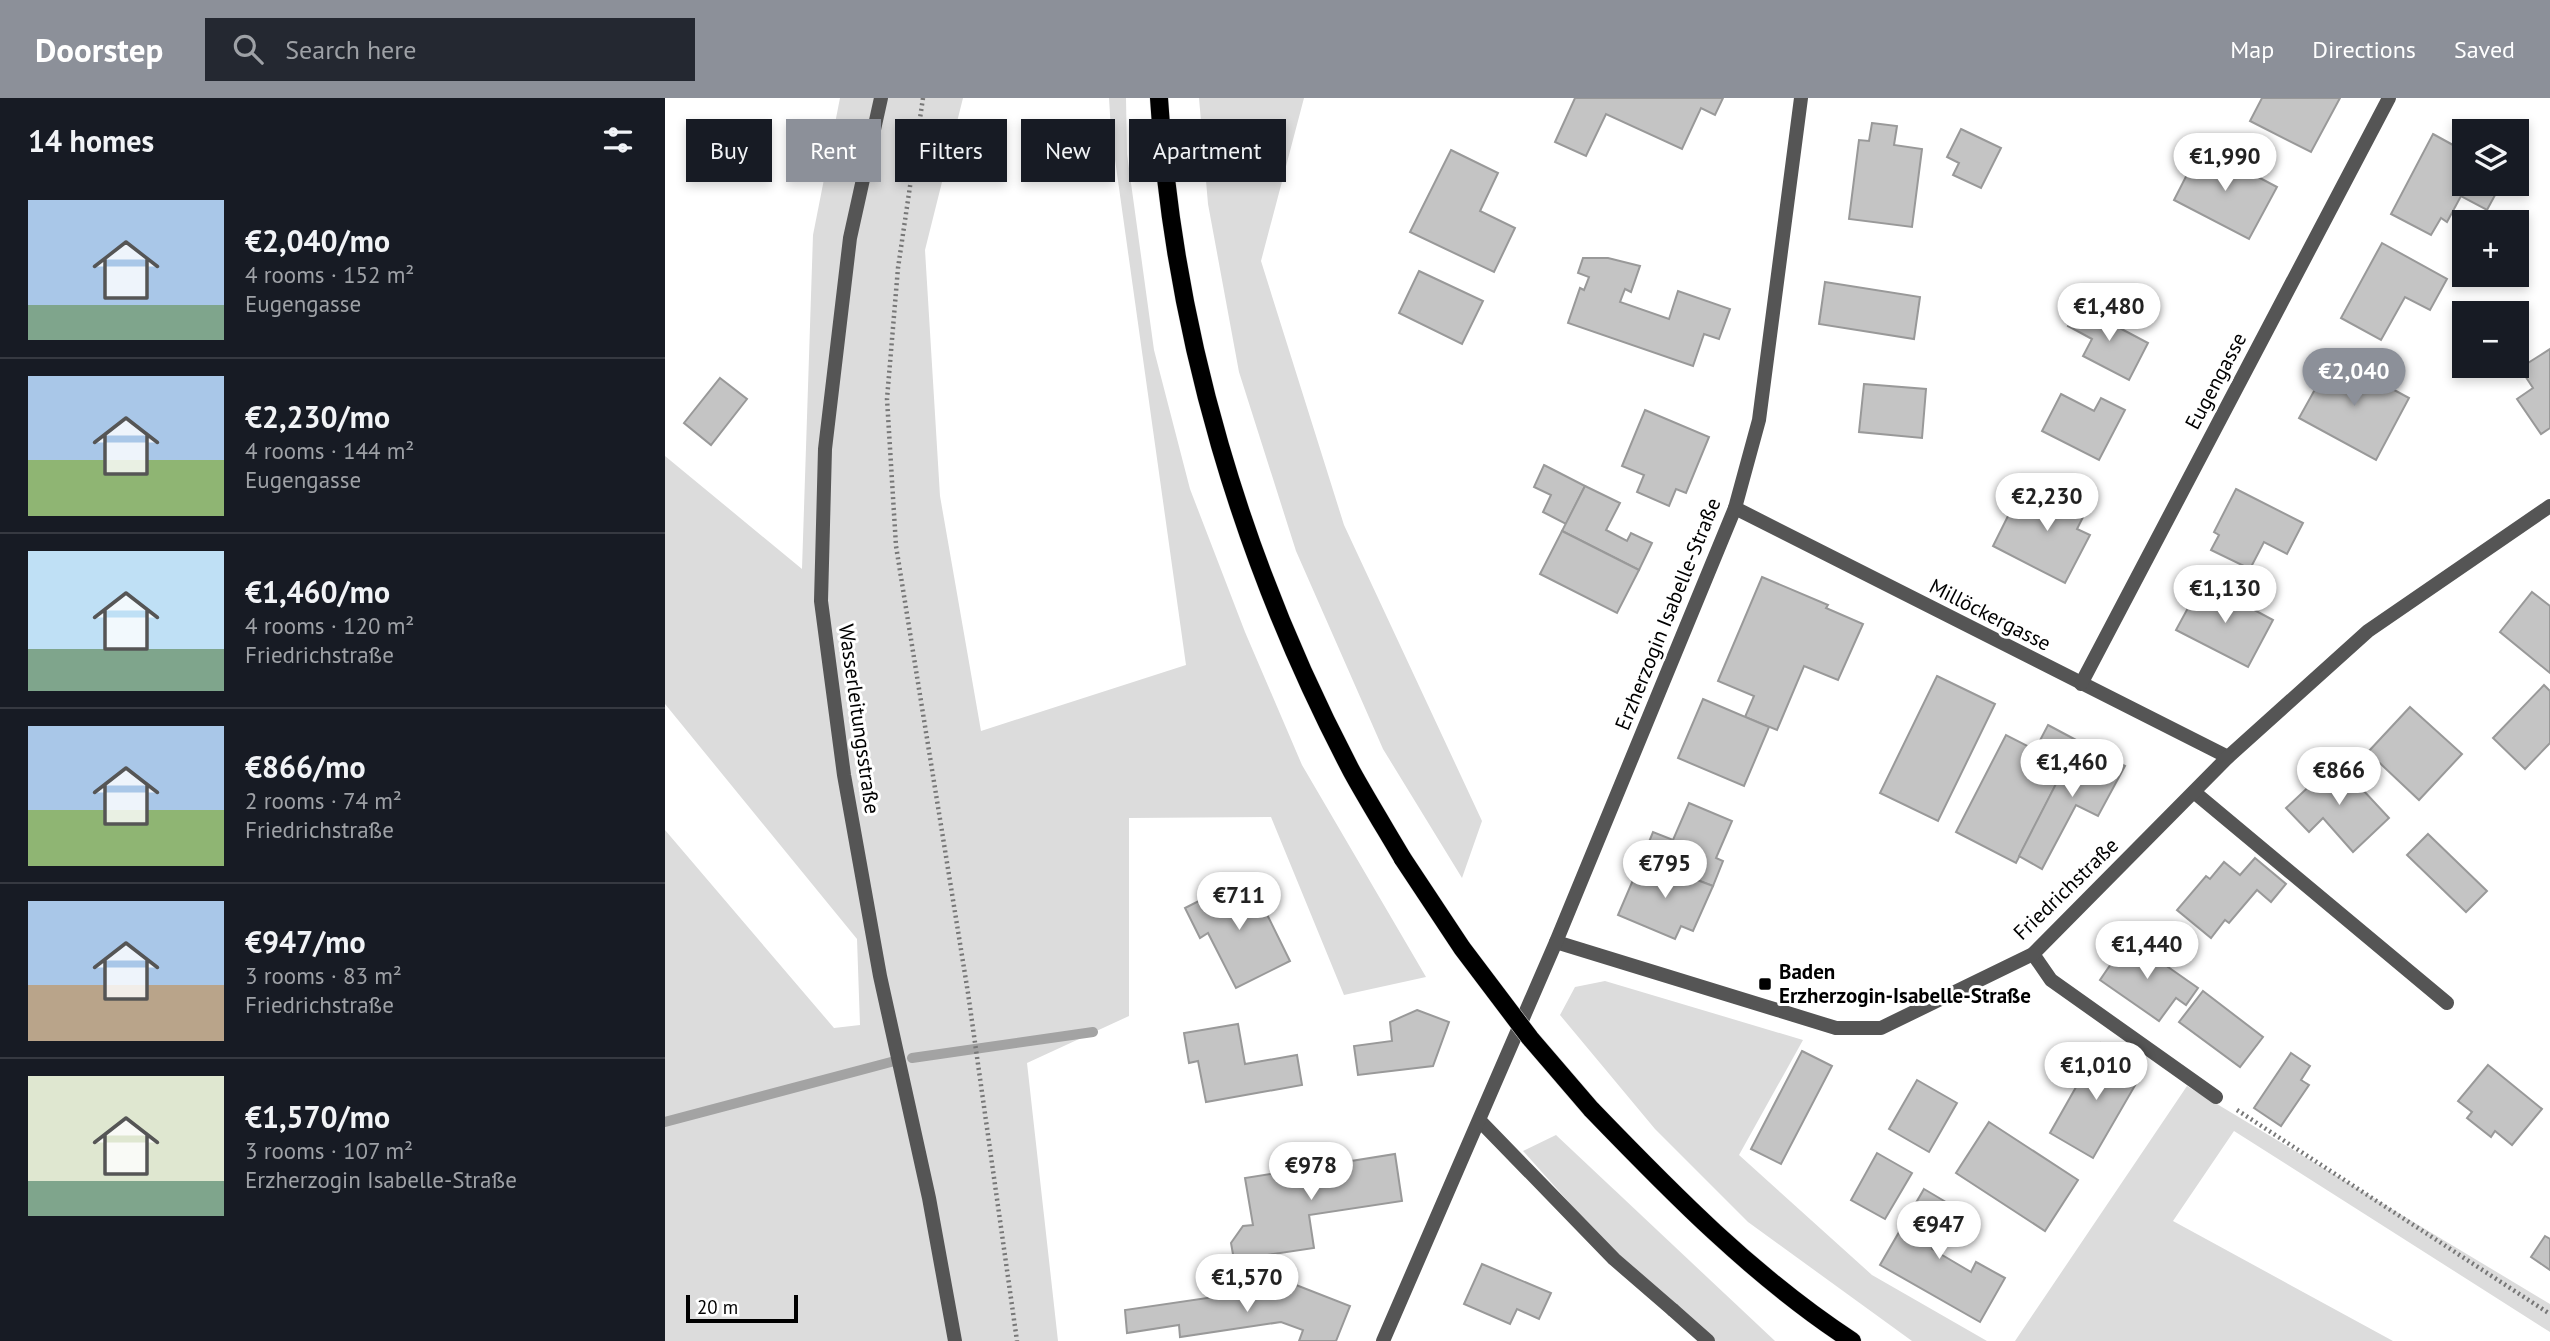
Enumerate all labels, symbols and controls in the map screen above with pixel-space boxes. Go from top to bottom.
search box [205,18,695,81]
text: Doorstep [35,28,163,71]
icon: search [229,30,267,68]
text: Search here [285,33,416,66]
text: Map [2230,34,2274,65]
text: Directions [2312,34,2416,65]
text: Saved [2454,34,2515,65]
chip: Buy [686,119,772,182]
chip: Rent [786,119,881,182]
chip: Filters [895,119,1007,182]
chip: New [1021,119,1115,182]
chip: Apartment [1129,119,1286,182]
map controls [2452,119,2529,378]
button: layers [2452,119,2529,196]
text: 14 homes [28,121,154,160]
icon: filters [599,121,637,159]
pin: €1,990 [2168,134,2282,193]
text: €1,990 [2189,141,2261,170]
button: + [2452,210,2529,287]
text: €2,040/mo [245,221,390,260]
icon: home [84,228,168,312]
text: 4 rooms · 152 m² [245,260,414,289]
pin: €1,480 [2052,284,2166,343]
text: Eugengasse [245,289,361,318]
text: €1,480 [2073,291,2145,320]
button: − [2452,301,2529,378]
street label: Eugengasse [2179,328,2252,434]
pin: €2,040 [2297,348,2411,408]
text: €2,040 [2318,356,2390,385]
text: €2,230/mo [245,397,390,436]
icon: home [84,404,168,488]
text: 4 rooms · 144 m² [245,436,414,465]
text: Eugengasse [245,465,361,494]
pin: €2,230 [1990,474,2104,533]
text: €2,230 [2011,481,2083,510]
street label: Erzherzogin Isabelle-Straße [1609,494,1727,734]
pin: €1,130 [2168,566,2282,625]
text: €1,460/mo [245,572,390,611]
street label: Millöckergasse [1925,572,2056,657]
text: €1,130 [2189,573,2261,602]
icon: home [84,579,168,663]
text: 4 rooms · 120 m² [245,611,414,640]
street label: Wasserleitungsstraße [833,622,886,816]
text: Friedrichstraße [245,640,394,669]
pin: €1,460 [2015,740,2129,799]
text: €866/mo [245,747,366,786]
text: €1,460 [2036,747,2108,776]
pin: €866 [2298,748,2380,807]
icon: home [84,754,168,838]
text: €866 [2313,755,2365,784]
text: 2 rooms · 74 m² [245,786,402,815]
text: Friedrichstraße [245,815,394,844]
street label: Friedrichstraße [2007,832,2124,946]
pin: €795 [1624,840,1706,900]
text: €795 [1639,848,1691,877]
pin: €711 [1198,872,1280,932]
text: €711 [1213,880,1265,909]
text: €947/mo [245,922,366,961]
pin: €1,440 [2090,922,2204,981]
icon: home [84,929,168,1013]
text: €1,440 [2111,929,2183,958]
place label: Baden Erzherzogin-Isabelle-Straße [1779,958,2031,1009]
text: 3 rooms · 83 m² [245,961,402,990]
marker: Baden Erzherzogin-Isabelle-Straße [1757,976,1773,992]
text: Friedrichstraße [245,990,394,1019]
pin: €1,010 [2039,1042,2153,1102]
text: €1,010 [2060,1050,2132,1079]
text: €1,570/mo [245,1097,390,1136]
icon: home [84,1104,168,1188]
text: 3 rooms · 107 m² [245,1136,413,1165]
pin: €978 [1270,1142,1352,1202]
text: €978 [1285,1150,1337,1179]
text: Erzherzogin Isabelle-Straße [245,1165,517,1194]
pin: €947 [1898,1202,1980,1261]
text: €947 [1913,1209,1965,1238]
pin: €1,570 [1190,1254,1304,1314]
text: €1,570 [1211,1262,1283,1291]
scale bar [686,1292,798,1324]
text: 20 m [697,1295,738,1319]

